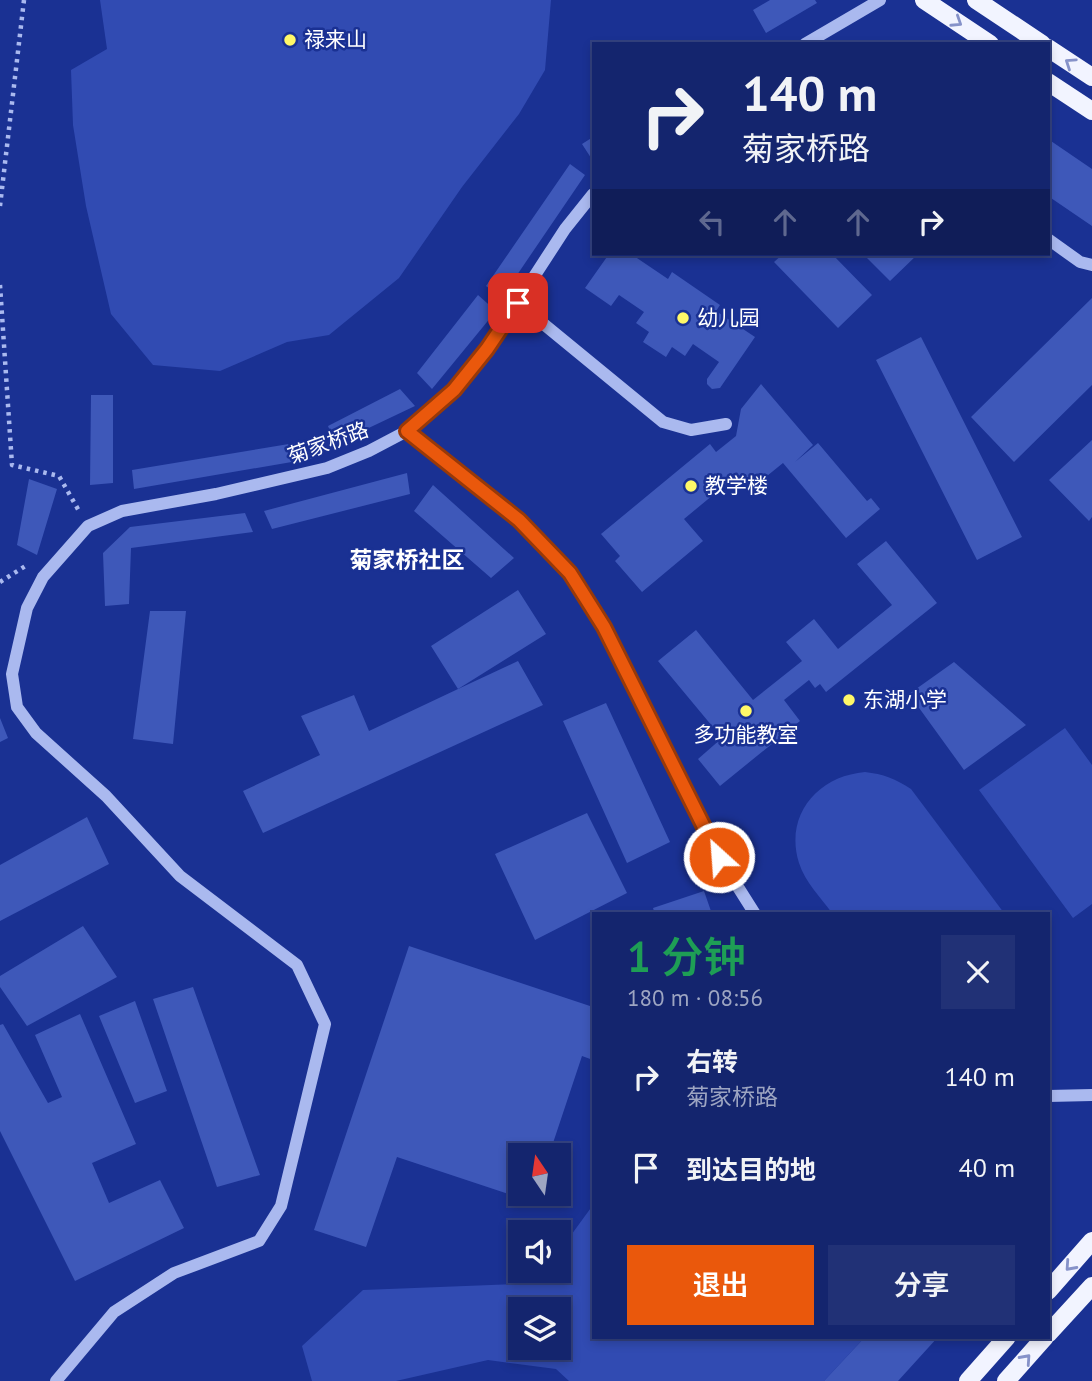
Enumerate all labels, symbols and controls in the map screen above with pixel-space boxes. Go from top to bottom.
one-way arrow [949,14,962,26]
place label: 禄来山 [304,26,367,53]
marker: 禄来山 [282,32,298,48]
one-way arrow [1065,59,1078,71]
text: 140 m [742,61,877,125]
icon: right [627,70,718,161]
text: 菊家桥路 [742,127,870,169]
icon: left [693,203,731,241]
icon: ahead [766,203,804,241]
icon: ahead [839,203,877,241]
icon: right [912,203,950,241]
pin [488,273,548,333]
icon: arrive [499,284,537,322]
place label: 幼儿园 [697,304,760,331]
marker: 幼儿园 [675,310,691,326]
street label: 菊家桥路 [284,415,372,470]
place label: 教学楼 [705,472,768,499]
marker: 教学楼 [683,478,699,494]
district label: 菊家桥社区 [350,545,465,574]
place label: 东湖小学 [863,686,947,713]
marker: 东湖小学 [841,692,857,708]
marker: 多功能教室 [738,703,754,719]
place label: 多功能教室 [694,721,799,748]
position arrow [682,820,756,894]
text: 1 分钟 [627,929,745,984]
button: close [941,935,1015,1009]
text: 180 m · 08:56 [627,983,763,1012]
text: 右转 [686,1045,738,1078]
icon: right [627,1058,665,1096]
text: 140 m [944,1060,1015,1093]
text: 菊家桥路 [686,1082,778,1111]
north arrow [508,1143,570,1206]
map controls [508,1143,571,1360]
icon: arrive [627,1149,665,1187]
text: 40 m [959,1151,1015,1184]
text: 到达目的地 [686,1153,816,1186]
button: sound [508,1220,571,1283]
button: 退出 [627,1245,814,1325]
button: 分享 [828,1245,1015,1325]
one-way arrow [1066,1258,1079,1271]
button: layers [508,1297,571,1360]
one-way arrow [1017,1354,1030,1367]

